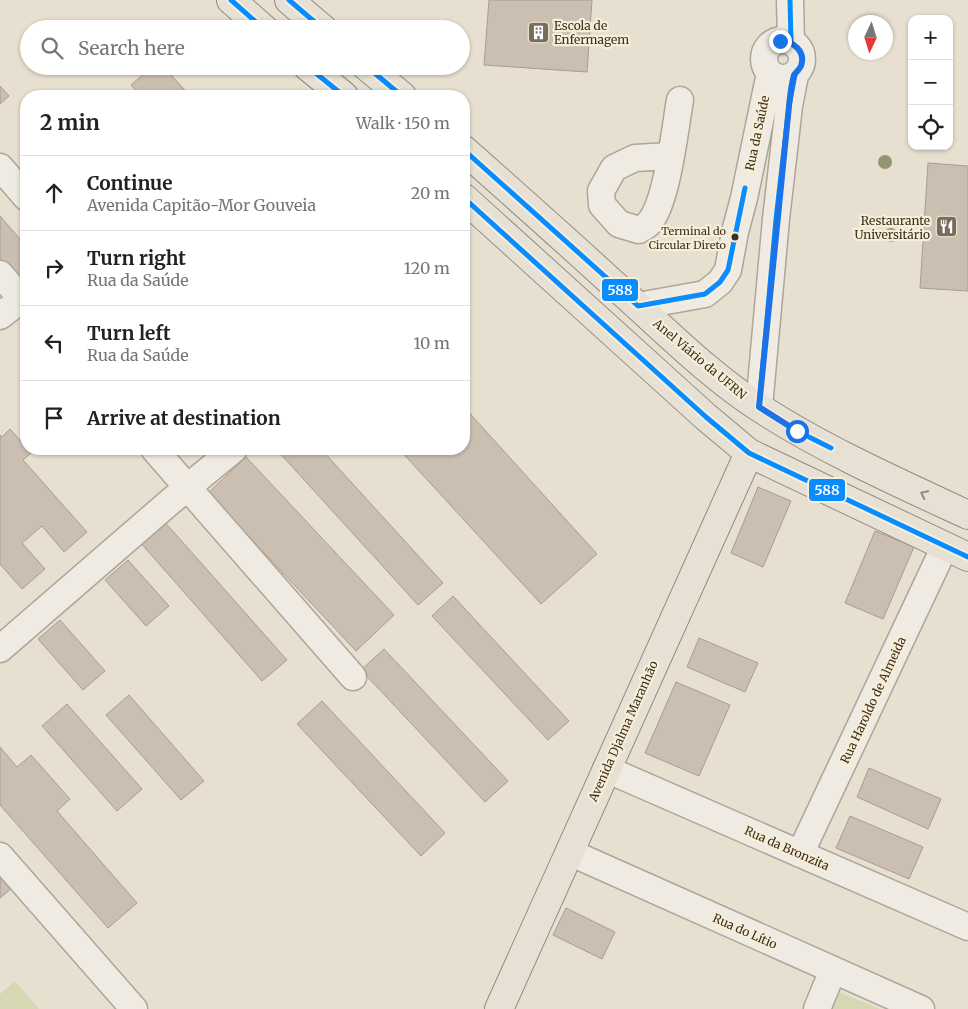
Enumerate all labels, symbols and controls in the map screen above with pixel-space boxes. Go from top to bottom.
north arrow [848,15,893,60]
map controls [908,15,953,150]
button: + [908,15,953,60]
place label: Escola de Enfermagem [554,18,629,47]
search box [20,20,470,75]
building icon: Escola de Enfermagem [526,20,550,44]
route end [769,30,792,53]
icon: search [38,34,66,62]
text: Search here [78,36,185,60]
button: − [908,60,953,105]
street label: Rua da Saúde [742,94,772,172]
button: locate [908,105,953,150]
text: 2 min [40,109,100,136]
text: Walk · 150 m [356,113,450,133]
text: Continue [87,171,173,195]
icon: ahead [40,179,68,207]
text: 20 m [411,183,450,203]
text: Avenida Capitão-Mor Gouveia [87,195,316,215]
place label: Restaurante Universitário [855,213,930,242]
restaurant icon: Restaurante Universitário [934,215,958,239]
place label: Terminal do Circular Direto [649,224,727,252]
marker: Terminal do Circular Direto [730,232,740,242]
text: Turn right [87,246,186,270]
icon: right [40,254,68,282]
text: 120 m [404,258,450,278]
text: Rua da Saúde [87,270,189,290]
line badge: 588 [601,278,639,302]
text: 588 [607,281,633,299]
street label: Anel Viário da UFRN [650,315,750,403]
text: Turn left [87,321,171,345]
icon: left [40,329,68,357]
text: 10 m [413,333,450,353]
text: Rua da Saúde [87,345,189,365]
icon: arrive [40,404,68,432]
text: Arrive at destination [87,406,281,430]
route start [786,420,809,443]
line badge: 588 [808,478,846,502]
text: 588 [814,481,840,499]
one-way arrow [920,490,929,500]
street label: Rua Haroldo de Almeida [837,634,909,766]
street label: Avenida Djalma Maranhão [585,658,661,805]
street label: Rua da Bronzita [742,823,832,874]
street label: Rua do Lítio [711,910,779,952]

